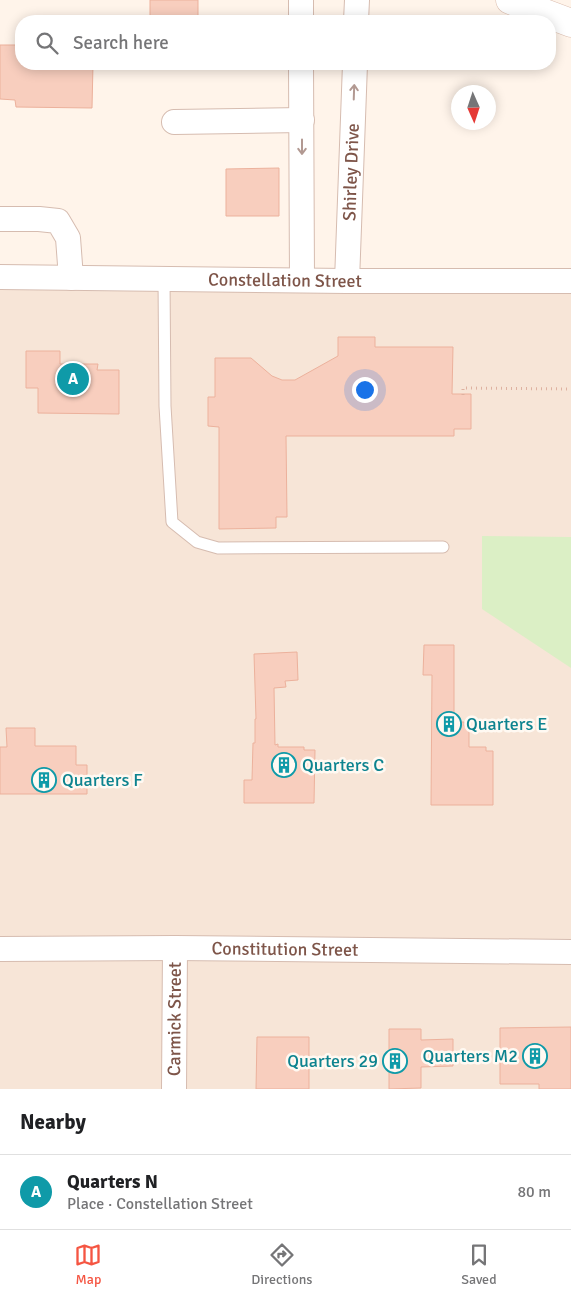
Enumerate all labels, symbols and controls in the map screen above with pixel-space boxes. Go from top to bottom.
search box [15,15,556,70]
icon: search [33,29,61,57]
text: Search here [73,31,169,55]
one-way arrow [349,85,358,101]
north arrow [451,85,496,130]
street label: Shirley Drive [338,123,364,221]
one-way arrow [297,139,307,155]
street label: Constellation Street [208,268,362,292]
pin: A [57,360,89,398]
your location [352,377,378,403]
building icon: Quarters E [436,711,462,737]
place label: Quarters E [466,713,548,735]
building icon: Quarters C [271,752,297,778]
place label: Quarters C [302,754,384,776]
building icon: Quarters F [31,767,57,793]
place label: Quarters F [62,769,143,791]
street label: Constitution Street [212,937,358,961]
street label: Carmick Street [163,962,186,1076]
building icon: Quarters M2 [522,1043,548,1069]
place label: Quarters M2 [422,1045,518,1067]
building icon: Quarters 29 [382,1048,408,1074]
place label: Quarters 29 [287,1050,378,1072]
text: Nearby [20,1109,86,1135]
text: Quarters N [67,1170,158,1194]
text: A [31,1182,41,1202]
text: 80 m [517,1182,551,1202]
text: Place · Constellation Street [67,1194,253,1214]
tab: Map [74,1241,102,1288]
tab: Directions [251,1241,312,1288]
tab: Saved [461,1241,497,1288]

